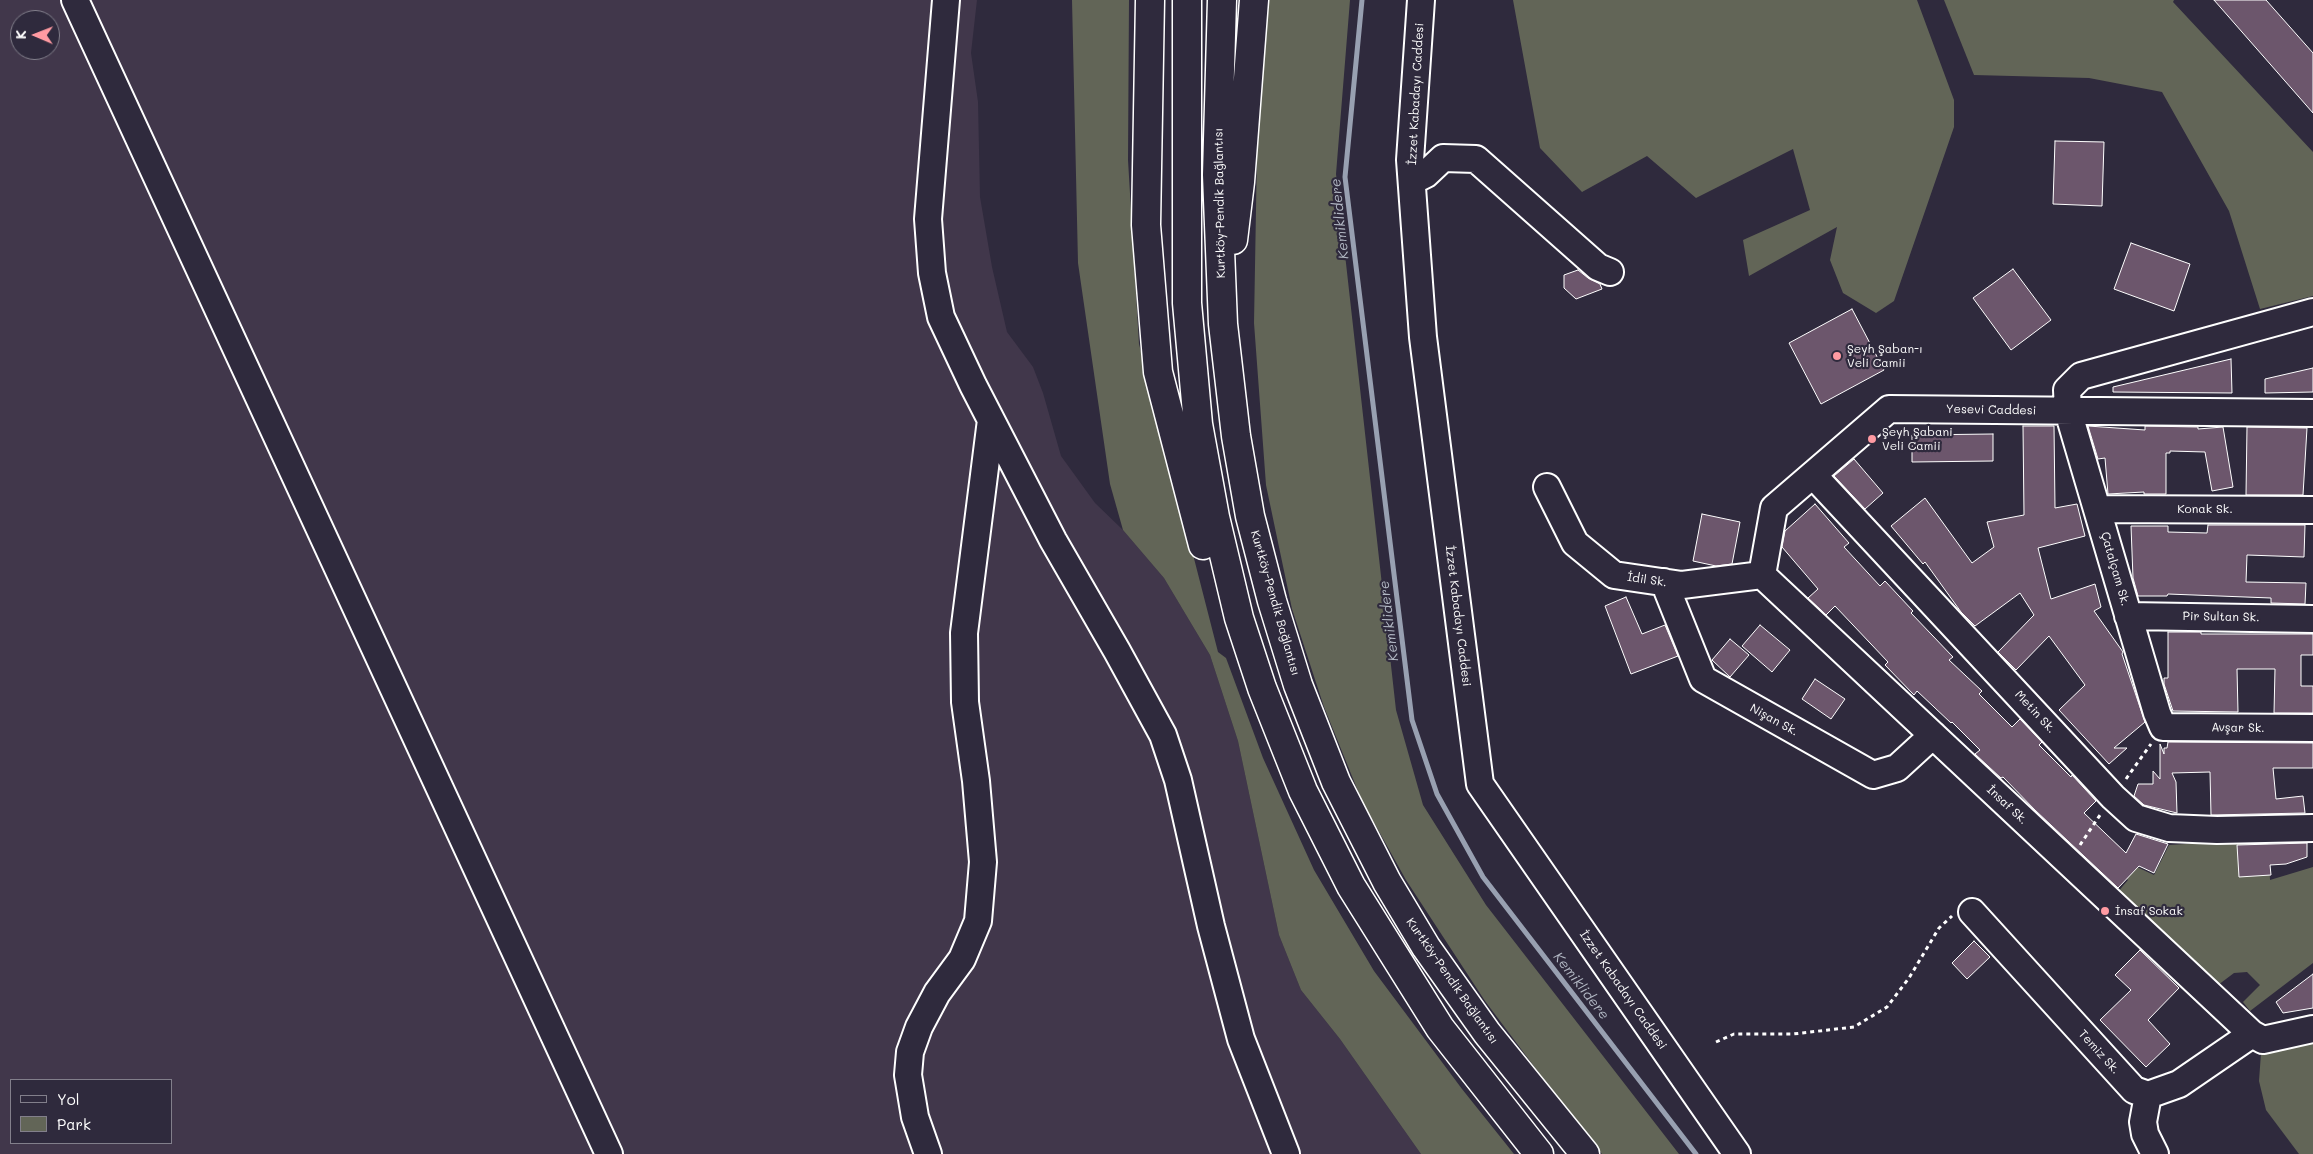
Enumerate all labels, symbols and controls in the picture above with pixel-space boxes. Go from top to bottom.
north arrow [10,10,60,60]
street label: İzzet Kabadayı Caddesi [1405,23,1427,165]
text: K [11,30,30,40]
street label: Kurtköy-Pendik Bağlantısı [1211,128,1229,278]
water label: Kemiklidere [1327,178,1353,260]
place label: Şeyh Şaban-ı Veli Camii [1847,342,1923,370]
marker: Şeyh Şaban-ı Veli Camii [1831,350,1843,362]
street label: Yesevi Caddesi [1946,402,2036,418]
place label: Şeyh Şabani Veli Camii [1882,425,1953,453]
marker: Şeyh Şabani Veli Camii [1866,433,1878,445]
street label: Konak Sk. [2177,502,2233,516]
street label: Kurtköy-Pendik Bağlantısı [1247,529,1303,677]
street label: Çatalçam Sk. [2098,530,2132,608]
street label: İzzet Kabadayı Caddesi [1442,545,1474,687]
street label: İdil Sk. [1626,570,1668,590]
water label: Kemiklidere [1376,580,1402,662]
street label: Pir Sultan Sk. [2182,609,2260,625]
street label: Metin Sk. [2012,688,2058,736]
street label: Nişan Sk. [1747,701,1801,739]
street label: Avşar Sk. [2211,720,2265,736]
street label: İnsaf Sk. [1984,783,2030,827]
place label: İnsaf Sokak [2115,904,2183,918]
marker: İnsaf Sokak [2099,905,2111,917]
street label: Kurtköy-Pendik Bağlantısı [1403,915,1501,1047]
street label: İzzet Kabadayı Caddesi [1576,928,1670,1052]
water label: Kemiklidere [1549,949,1613,1023]
street label: Temiz Sk. [2075,1027,2123,1077]
legend [10,1079,172,1144]
text: Yol [57,1089,80,1109]
text: Park [57,1114,91,1134]

